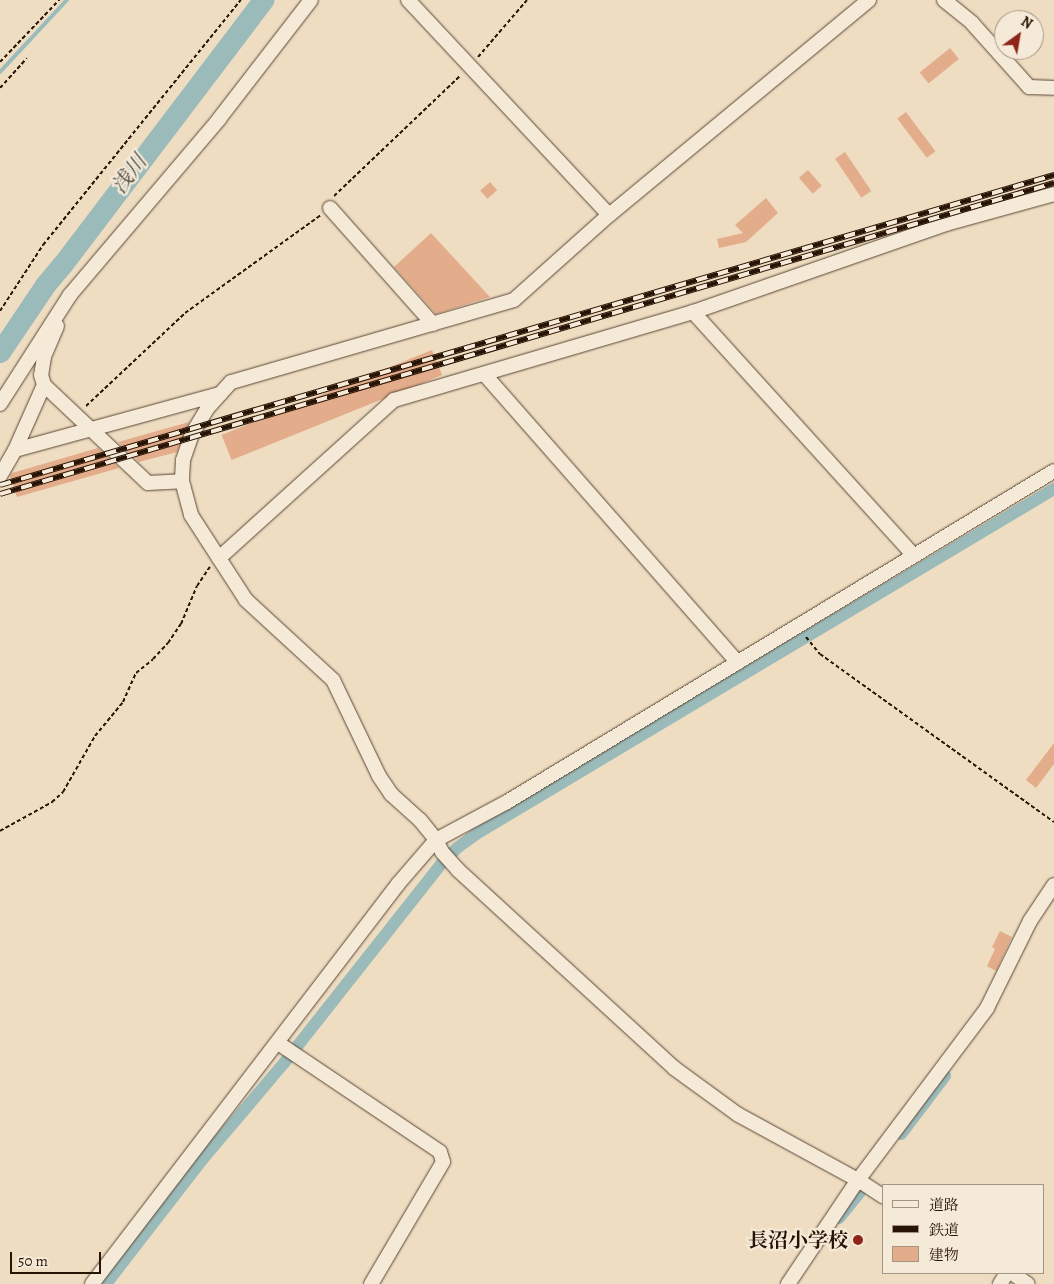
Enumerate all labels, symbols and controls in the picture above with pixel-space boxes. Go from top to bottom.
north arrow [994,10,1044,60]
text: N [1017,12,1036,33]
water label: 浅川 [106,150,152,198]
legend [882,1184,1044,1274]
text: 道路 [929,1195,959,1215]
text: 鉄道 [929,1220,959,1240]
place label: 長沼小学校 [748,1228,848,1252]
marker: 長沼小学校 [852,1234,864,1246]
scale bar [12,1242,104,1274]
text: 建物 [929,1245,959,1265]
text: 50 m [18,1251,48,1271]

